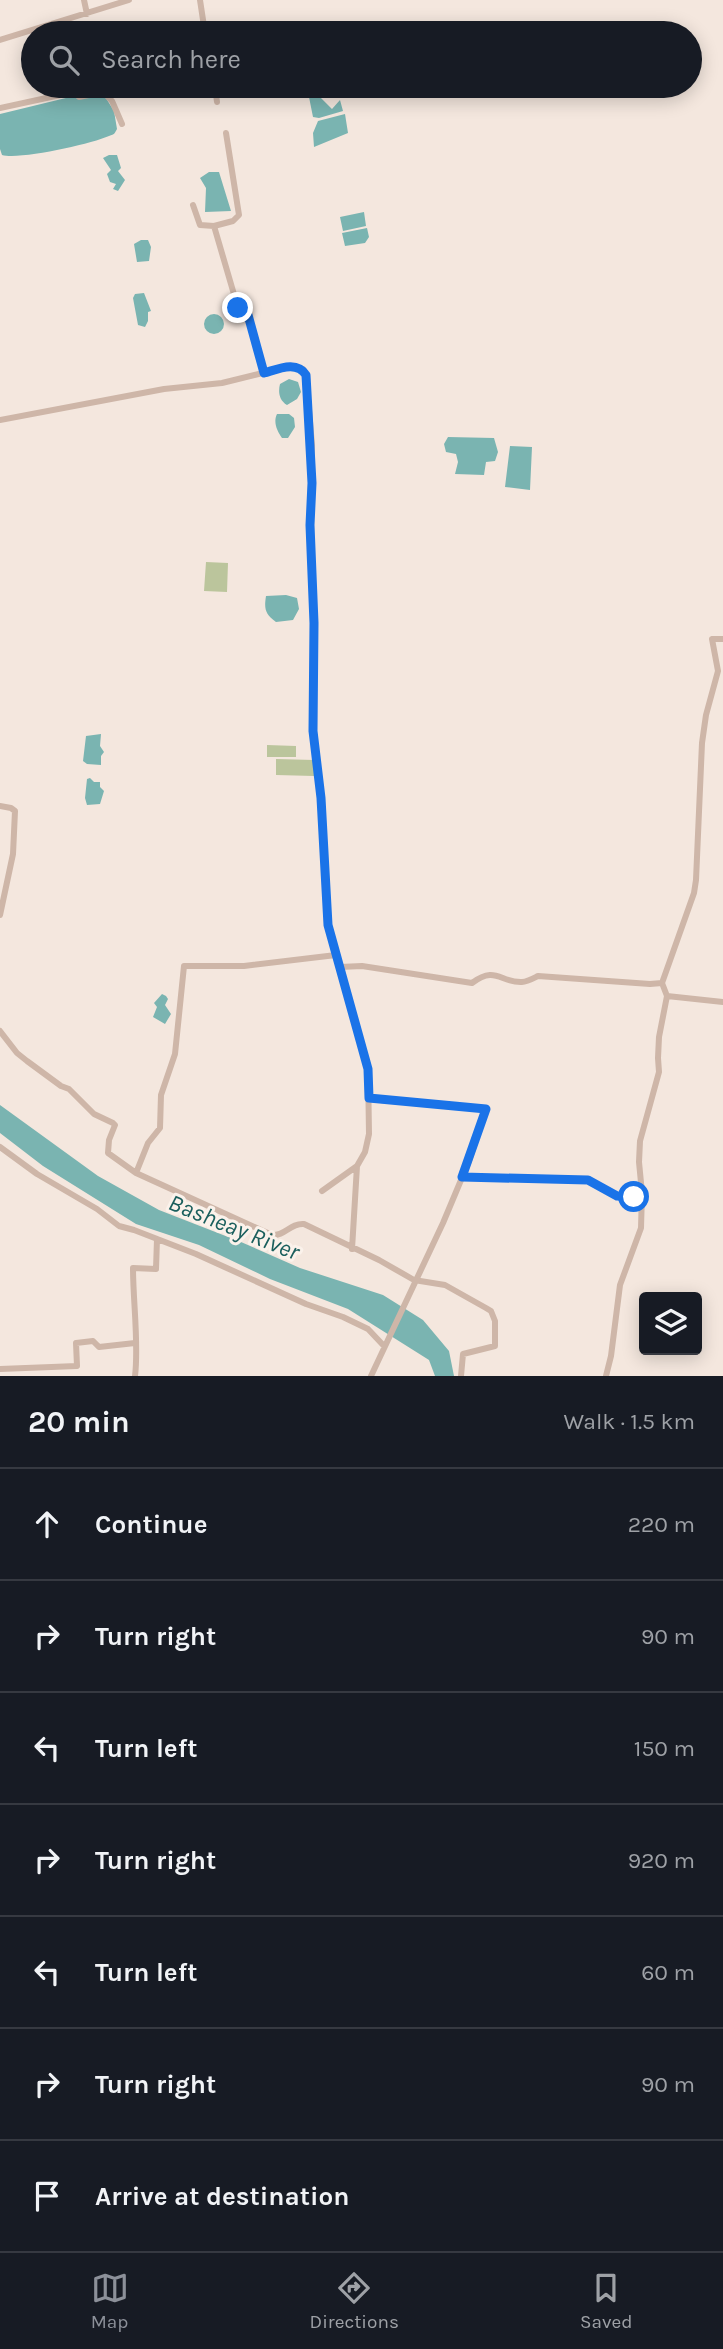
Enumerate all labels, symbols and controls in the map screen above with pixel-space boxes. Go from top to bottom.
search box [21,21,702,98]
icon: search [45,41,83,79]
text: Search here [101,44,241,75]
route end [222,292,253,323]
route start [618,1181,649,1212]
water label: Basheay River [164,1188,304,1266]
map controls [639,1292,702,1355]
button: layers [639,1292,702,1355]
text: 20 min [28,1404,130,1440]
text: Walk · 1.5 km [563,1408,695,1435]
icon: ahead [28,1505,66,1543]
text: Continue [95,1509,207,1540]
text: 220 m [628,1511,695,1538]
icon: right [28,1617,66,1655]
text: Turn right [95,1621,216,1652]
text: 90 m [641,1623,695,1650]
icon: left [28,1729,66,1767]
text: Turn left [95,1733,197,1764]
text: 150 m [634,1735,695,1762]
icon: right [28,1841,66,1879]
text: Turn right [95,1845,216,1876]
text: 920 m [628,1847,695,1874]
icon: left [28,1953,66,1991]
text: Turn left [95,1957,197,1988]
text: 60 m [641,1959,695,1986]
icon: right [28,2065,66,2103]
text: Turn right [95,2069,216,2100]
text: 90 m [641,2071,695,2098]
icon: arrive [28,2177,66,2215]
text: Arrive at destination [95,2181,349,2212]
tab: Map [91,2269,129,2333]
tab: Directions [310,2269,399,2333]
tab: Saved [580,2269,632,2333]

